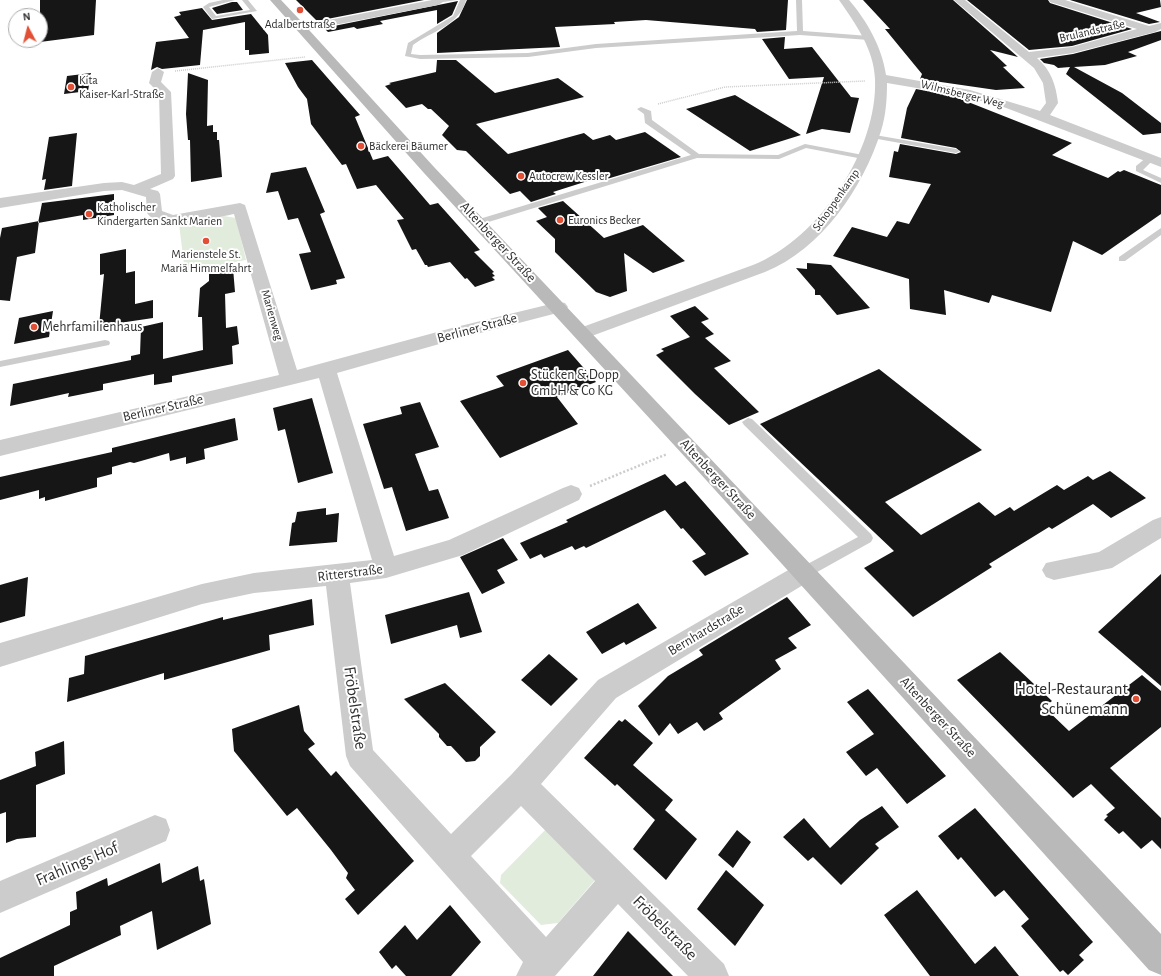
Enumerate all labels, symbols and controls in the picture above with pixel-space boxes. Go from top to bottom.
marker: Adalbertstraße [295,5,305,15]
north arrow [8,8,48,48]
text: N [22,11,31,23]
street label: Brulandstraße [1058,16,1126,46]
place label: Adalbertstraße [265,17,335,31]
place label: Kita Kaiser-Karl-Straße [79,73,164,101]
street label: Wilmsberger Weg [919,77,1005,111]
marker: Kita Kaiser-Karl-Straße [66,82,76,92]
place label: Bäckerei Bäumer [369,139,448,153]
marker: Bäckerei Bäumer [356,141,366,151]
street label: Schoppenkamp [809,166,863,234]
place label: Autocrew Kessler [529,169,608,183]
marker: Autocrew Kessler [516,171,526,181]
street label: Altenberger Straße [456,198,540,286]
place label: Katholischer Kindergarten Sankt Marien [97,200,222,228]
marker: Katholischer Kindergarten Sankt Marien [84,209,94,219]
place label: Euronics Becker [568,213,640,227]
marker: Euronics Becker [555,215,565,225]
marker: Marienstele St. Mariä Himmelfahrt [201,236,211,246]
place label: Marienstele St. Mariä Himmelfahrt [161,247,251,275]
street label: Marienweg [258,288,286,342]
street label: Berliner Straße [435,309,519,347]
place label: Mehrfamilienhaus [42,319,142,335]
marker: Mehrfamilienhaus [29,322,39,332]
place label: Stücken & Dopp GmbH & Co KG [531,367,619,400]
marker: Stücken & Dopp GmbH & Co KG [518,378,528,388]
street label: Berliner Straße [121,391,205,425]
street label: Altenberger Straße [676,435,760,523]
street label: Ritterstraße [316,561,384,585]
street label: Bernhardstraße [665,601,747,659]
street label: Fröbelstraße [339,665,371,751]
street label: Altenberger Straße [896,673,980,761]
place label: Hotel-Restaurant Schünemann [1015,679,1128,719]
marker: Hotel-Restaurant Schünemann [1131,694,1141,704]
street label: Frahlings Hof [33,837,121,891]
street label: Fröbelstraße [628,891,702,965]

